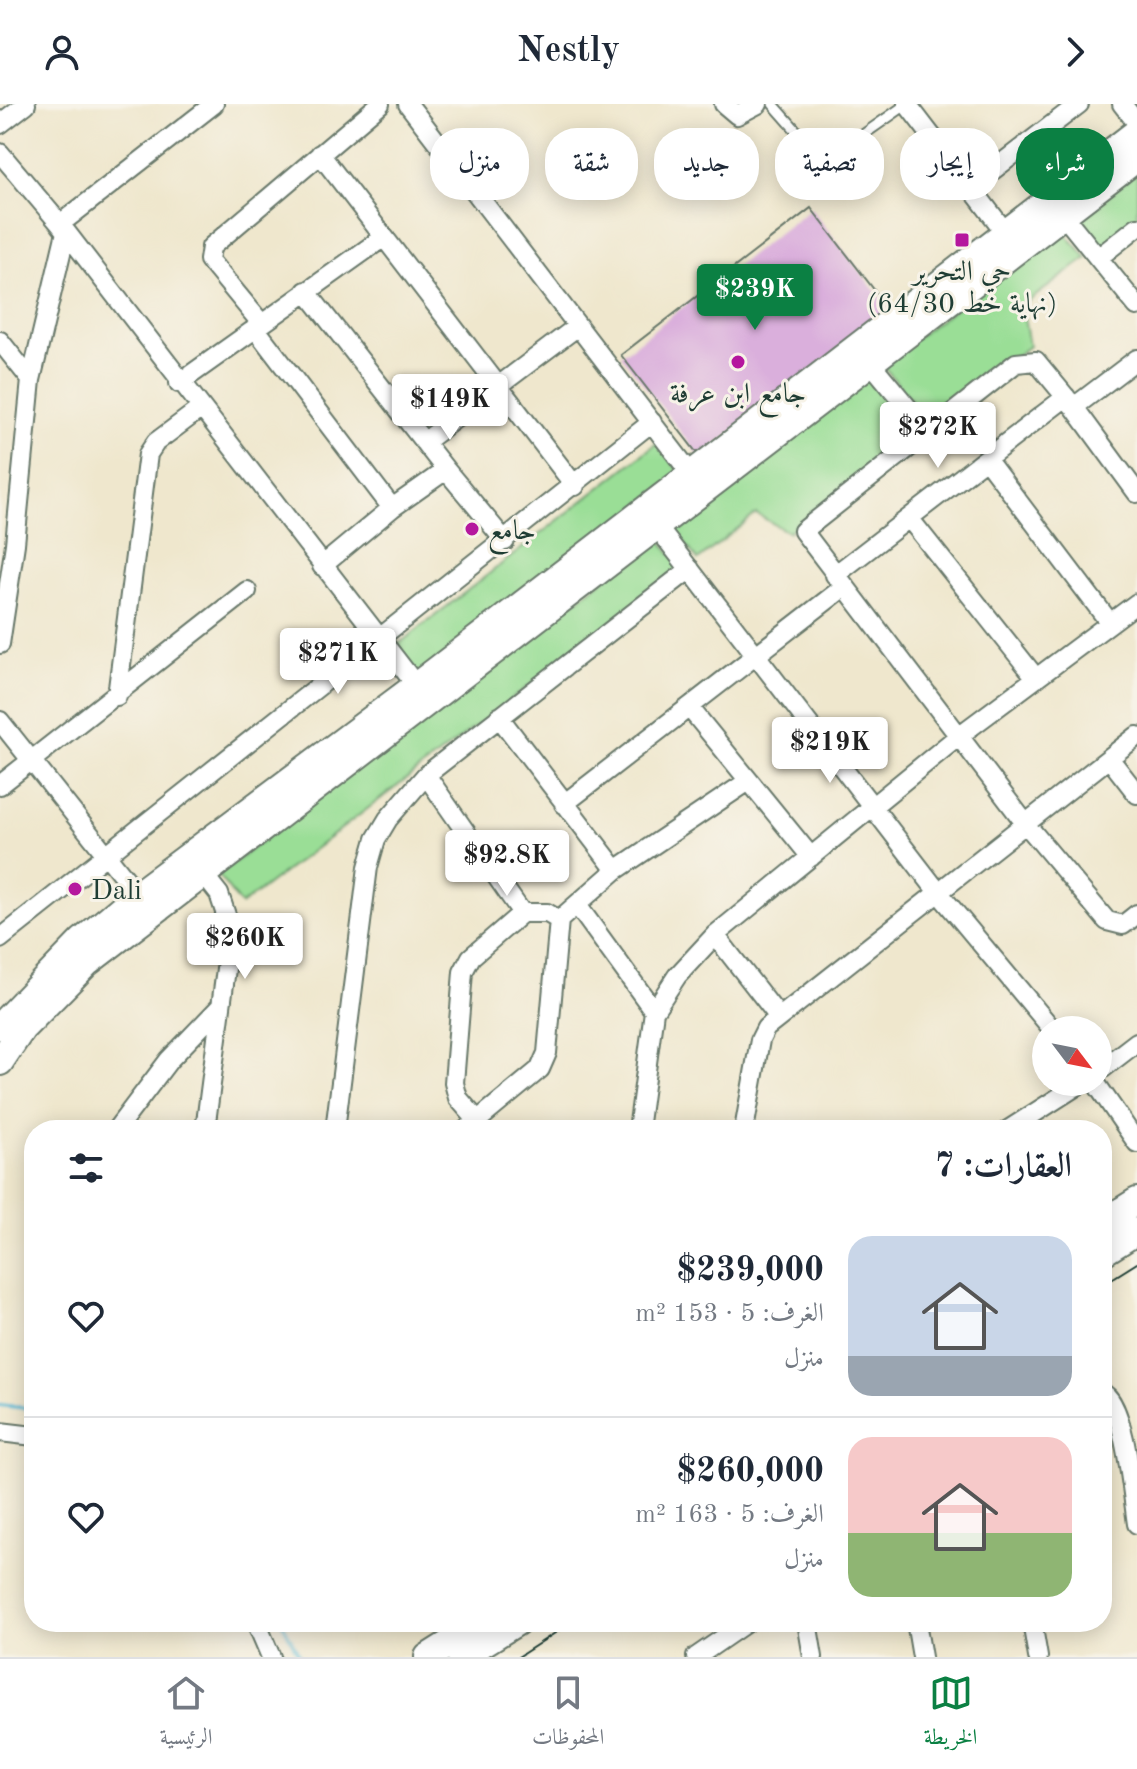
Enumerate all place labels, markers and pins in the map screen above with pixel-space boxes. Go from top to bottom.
marker: حي التحرير (نهاية خط 64/30) [953,231,971,249]
place label: حي التحرير (نهاية خط 64/30) [867,259,1057,321]
pin: $239K [699,264,811,332]
marker: جامع ابن عرفة [729,353,747,371]
pin: $149K [394,374,506,442]
place label: جامع ابن عرفة [670,381,806,418]
pin: $272K [882,402,994,470]
place label: جامع [488,518,536,555]
marker: جامع [463,520,481,538]
pin: $271K [282,628,394,696]
pin: $219K [774,717,886,785]
pin: $92.8K [442,830,572,898]
place label: Dali [91,878,142,906]
marker: Dali [66,880,84,898]
pin: $260K [189,913,301,981]

